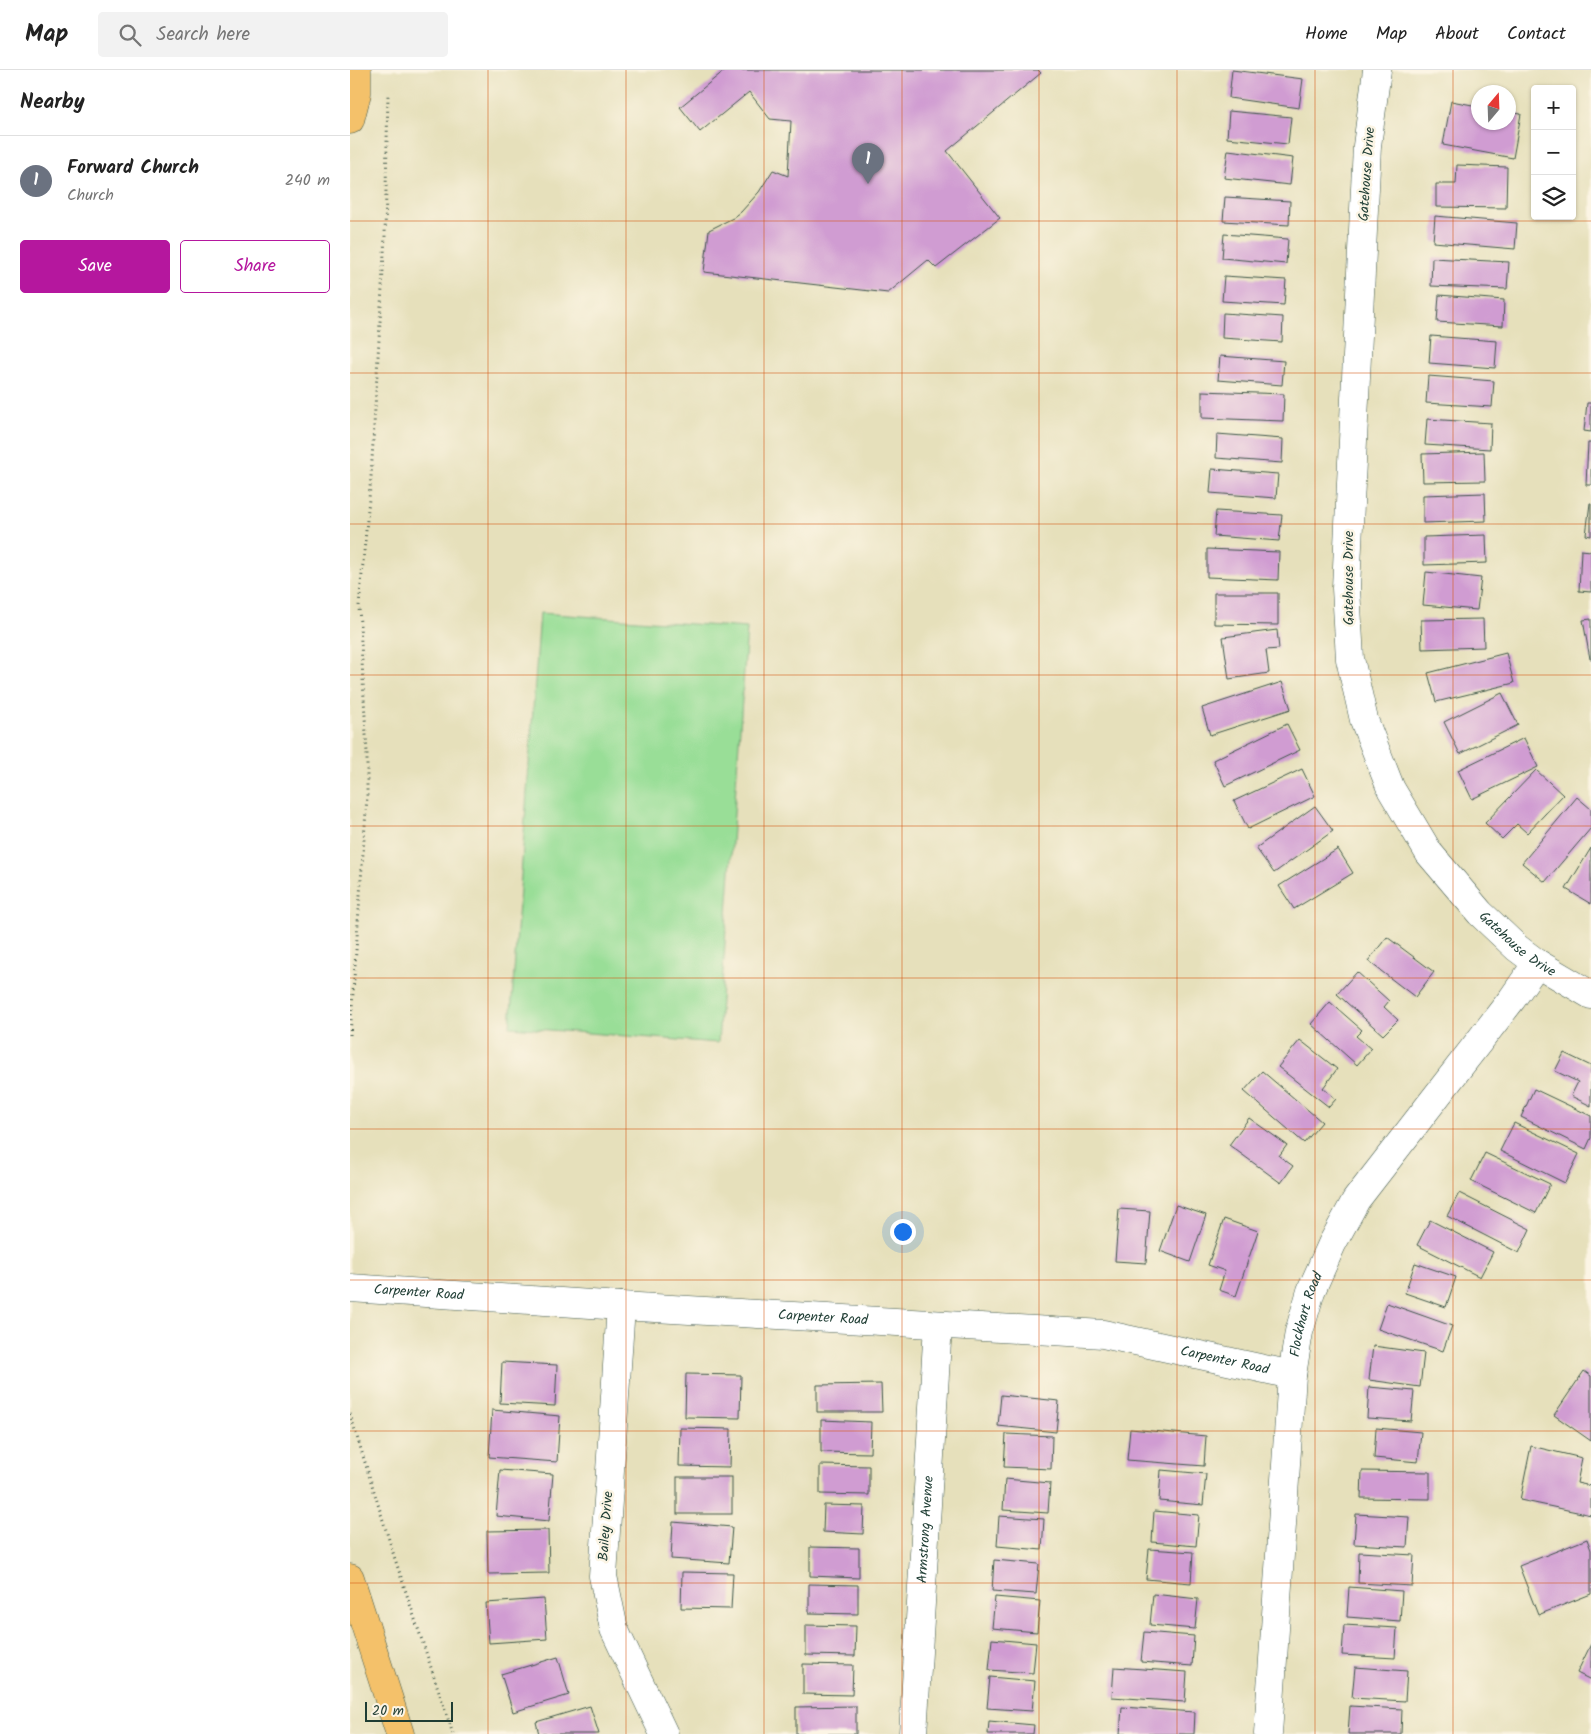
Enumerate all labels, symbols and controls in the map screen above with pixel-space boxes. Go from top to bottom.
search box [98,12,448,57]
text: Map [25,15,68,54]
text: Search here [156,20,250,50]
text: Home [1305,20,1348,49]
text: Map [1376,20,1407,49]
text: About [1435,20,1479,49]
text: Contact [1507,20,1566,49]
icon: search [116,21,144,49]
north arrow [1471,85,1516,130]
map controls [1531,85,1576,220]
button: + [1531,85,1576,130]
text: Nearby [20,86,85,119]
street label: Gatehouse Drive [1353,125,1381,222]
button: − [1531,130,1576,175]
pin: 1 [852,143,884,184]
text: Forward Church [67,153,199,183]
text: 1 [34,168,38,193]
text: 240 m [285,168,330,193]
button: layers [1531,175,1576,220]
text: Church [67,183,114,208]
button: Save [20,240,170,293]
button: Share [180,240,330,293]
street label: Gatehouse Drive [1338,530,1360,625]
street label: Gatehouse Drive [1474,906,1561,983]
your location [890,1219,916,1245]
street label: Flockhart Road [1284,1268,1330,1359]
street label: Carpenter Road [373,1279,466,1307]
street label: Carpenter Road [777,1304,870,1331]
street label: Carpenter Road [1178,1340,1272,1381]
street label: Armstrong Avenue [911,1474,940,1584]
street label: Bailey Drive [593,1490,619,1562]
scale bar [365,1699,452,1722]
text: 20 m [372,1700,404,1722]

